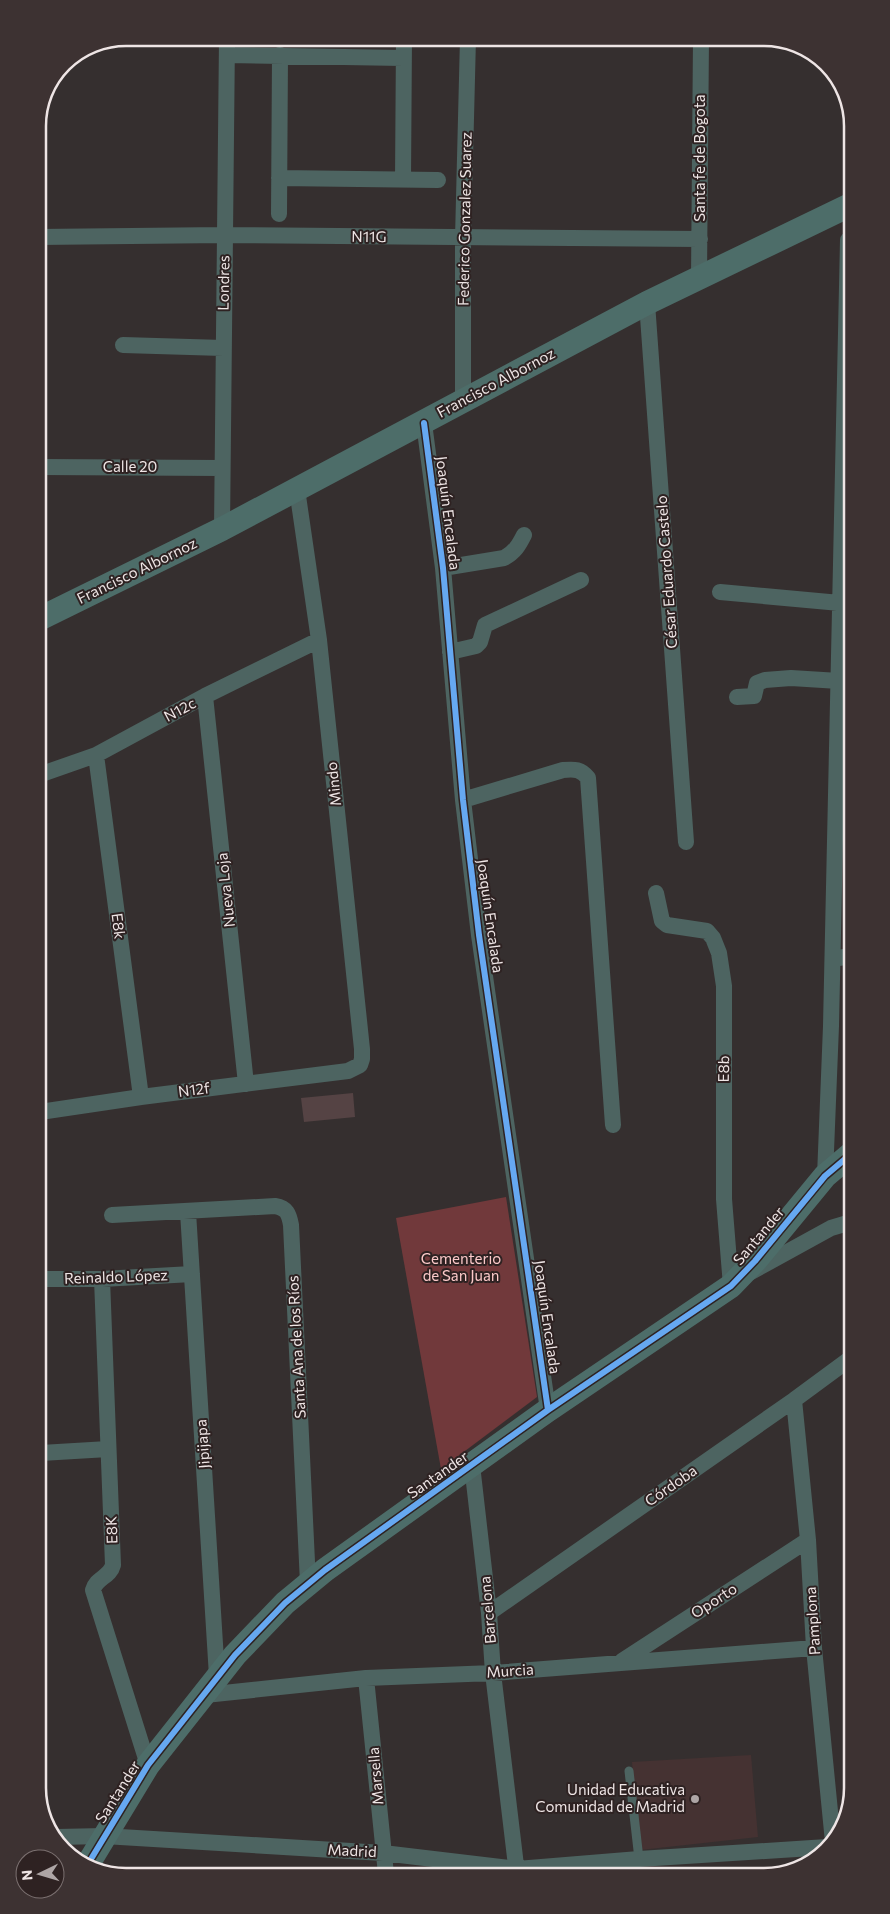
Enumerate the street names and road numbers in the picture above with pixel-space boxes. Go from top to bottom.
street label: Santa fe de Bogota [690,94,708,222]
street label: Federico Gonzalez Suarez [453,132,475,306]
street label: N11G [351,227,387,245]
street label: Londres [214,255,232,311]
street label: Francisco Albornoz [433,343,558,421]
street label: Joaquín Encalada [433,455,465,571]
street label: Calle 20 [103,457,157,475]
street label: César Eduardo Castelo [652,495,680,649]
street label: Francisco Albornoz [74,533,199,607]
street label: N12c [161,693,199,725]
street label: Mindo [322,761,344,807]
street label: Nueva Loja [212,852,238,928]
street label: Joaquín Encalada [474,858,508,974]
street label: E8k [108,912,130,940]
street label: E8b [714,1055,732,1083]
street label: N12f [177,1078,211,1100]
street label: Santander [729,1203,788,1268]
street label: Joaquín Encalada [531,1259,565,1375]
street label: Reinaldo López [64,1265,168,1287]
street label: Santa Ana de los Ríos [283,1275,309,1419]
street label: Jipijapa [191,1419,213,1469]
street label: Santander [403,1447,471,1502]
street label: Córdoba [641,1461,700,1510]
street label: E8K [102,1516,120,1544]
street label: Barcelona [475,1576,499,1645]
street label: Oporto [687,1579,740,1622]
street label: Pamplona [801,1586,823,1656]
street label: Murcia [486,1659,534,1681]
street label: Marsella [364,1746,386,1806]
street label: Santander [91,1757,143,1826]
street label: Madrid [327,1840,377,1860]

